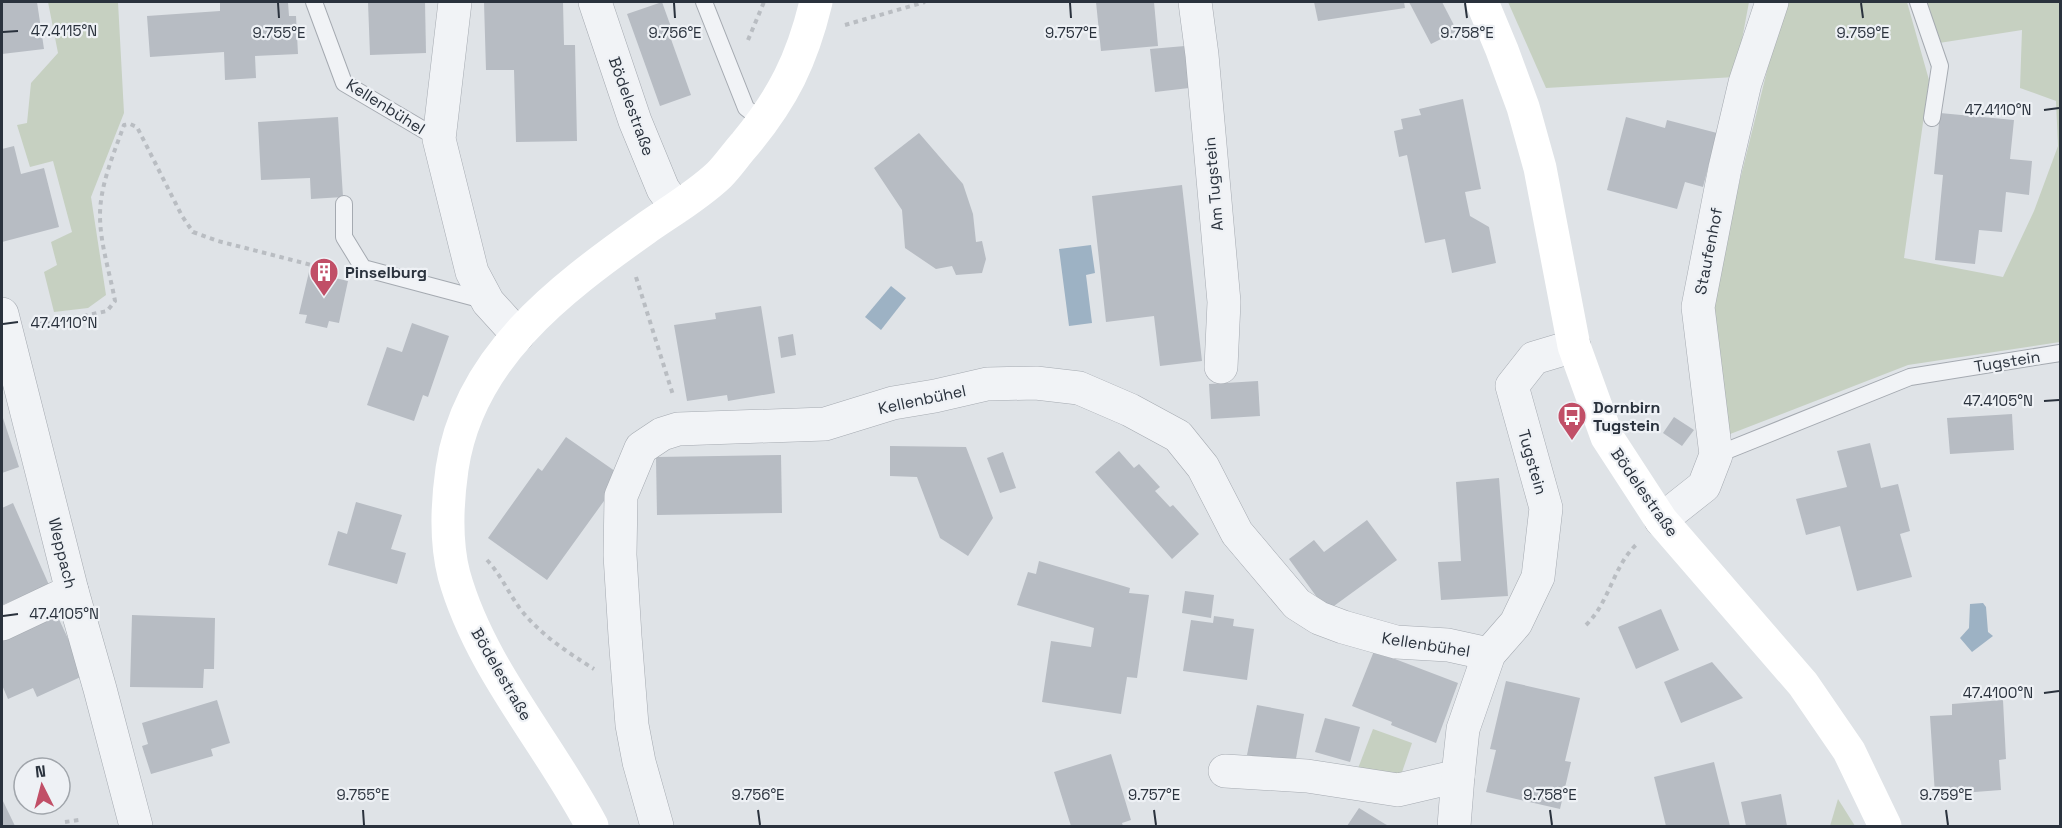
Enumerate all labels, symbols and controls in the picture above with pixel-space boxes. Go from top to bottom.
text: 47.4115°N [31,21,97,40]
text: 9.755°E [253,23,305,42]
text: 9.756°E [648,23,702,42]
text: 9.757°E [1045,23,1097,42]
text: 9.758°E [1440,23,1494,42]
text: 9.759°E [1836,23,1890,42]
street label: Bödelestraße [604,54,659,159]
street label: Kellenbühel [342,74,429,139]
text: 47.4110°N [1965,100,2032,119]
street label: Am Tugstein [1199,136,1228,232]
street label: Staufenhof [1690,206,1727,296]
building icon: Pinselburg [308,256,340,298]
place label: Pinselburg [345,262,427,283]
text: 47.4110°N [31,313,98,332]
street label: Tugstein [1972,346,2042,377]
street label: Kellenbühel [876,380,968,419]
text: 47.4105°N [1963,391,2033,410]
place label: Dornbirn Tugstein [1593,397,1660,436]
bus stop icon: Dornbirn Tugstein [1556,400,1588,442]
street label: Tugstein [1513,427,1552,497]
street label: Bödelestraße [1606,444,1683,541]
street label: Weppach [44,516,81,591]
text: 47.4105°N [29,604,99,623]
street label: Bödelestraße [467,624,537,724]
street label: Kellenbühel [1380,627,1472,662]
text: 47.4100°N [1963,683,2033,702]
north arrow [12,756,72,816]
text: N [34,761,47,783]
text: 9.755°E [337,785,389,804]
text: 9.756°E [731,785,785,804]
text: 9.757°E [1128,785,1180,804]
text: 9.758°E [1523,785,1577,804]
text: 9.759°E [1919,785,1973,804]

